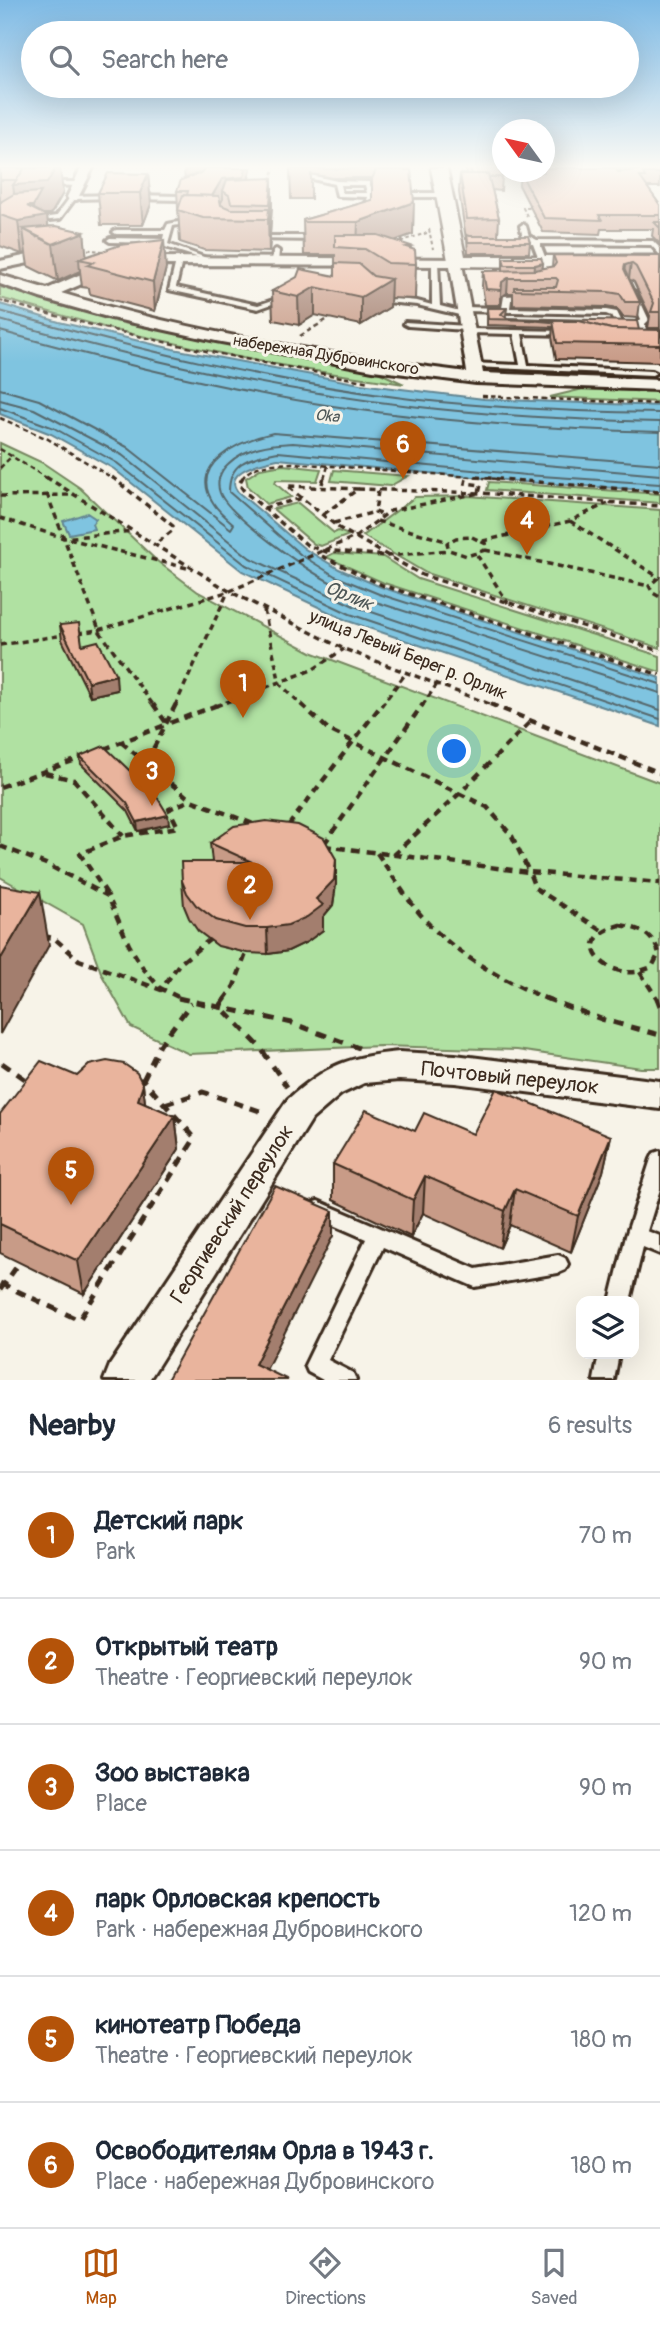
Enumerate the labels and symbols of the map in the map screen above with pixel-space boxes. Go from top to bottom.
north arrow [492,119,555,182]
street label: набережная Дубровинского [232,330,421,380]
water label: Oka [314,405,342,427]
pin: 6 [380,421,426,479]
pin: 4 [504,497,550,555]
water label: Орлик [322,576,378,617]
street label: улица Левый Берег р. Орлик [305,604,510,705]
pin: 1 [220,660,266,718]
your location [437,734,471,768]
pin: 3 [129,748,175,806]
pin: 2 [227,862,273,920]
street label: Почтовый переулок [420,1055,600,1101]
street label: Георгиевский переулок [164,1119,300,1308]
pin: 5 [48,1147,94,1205]

